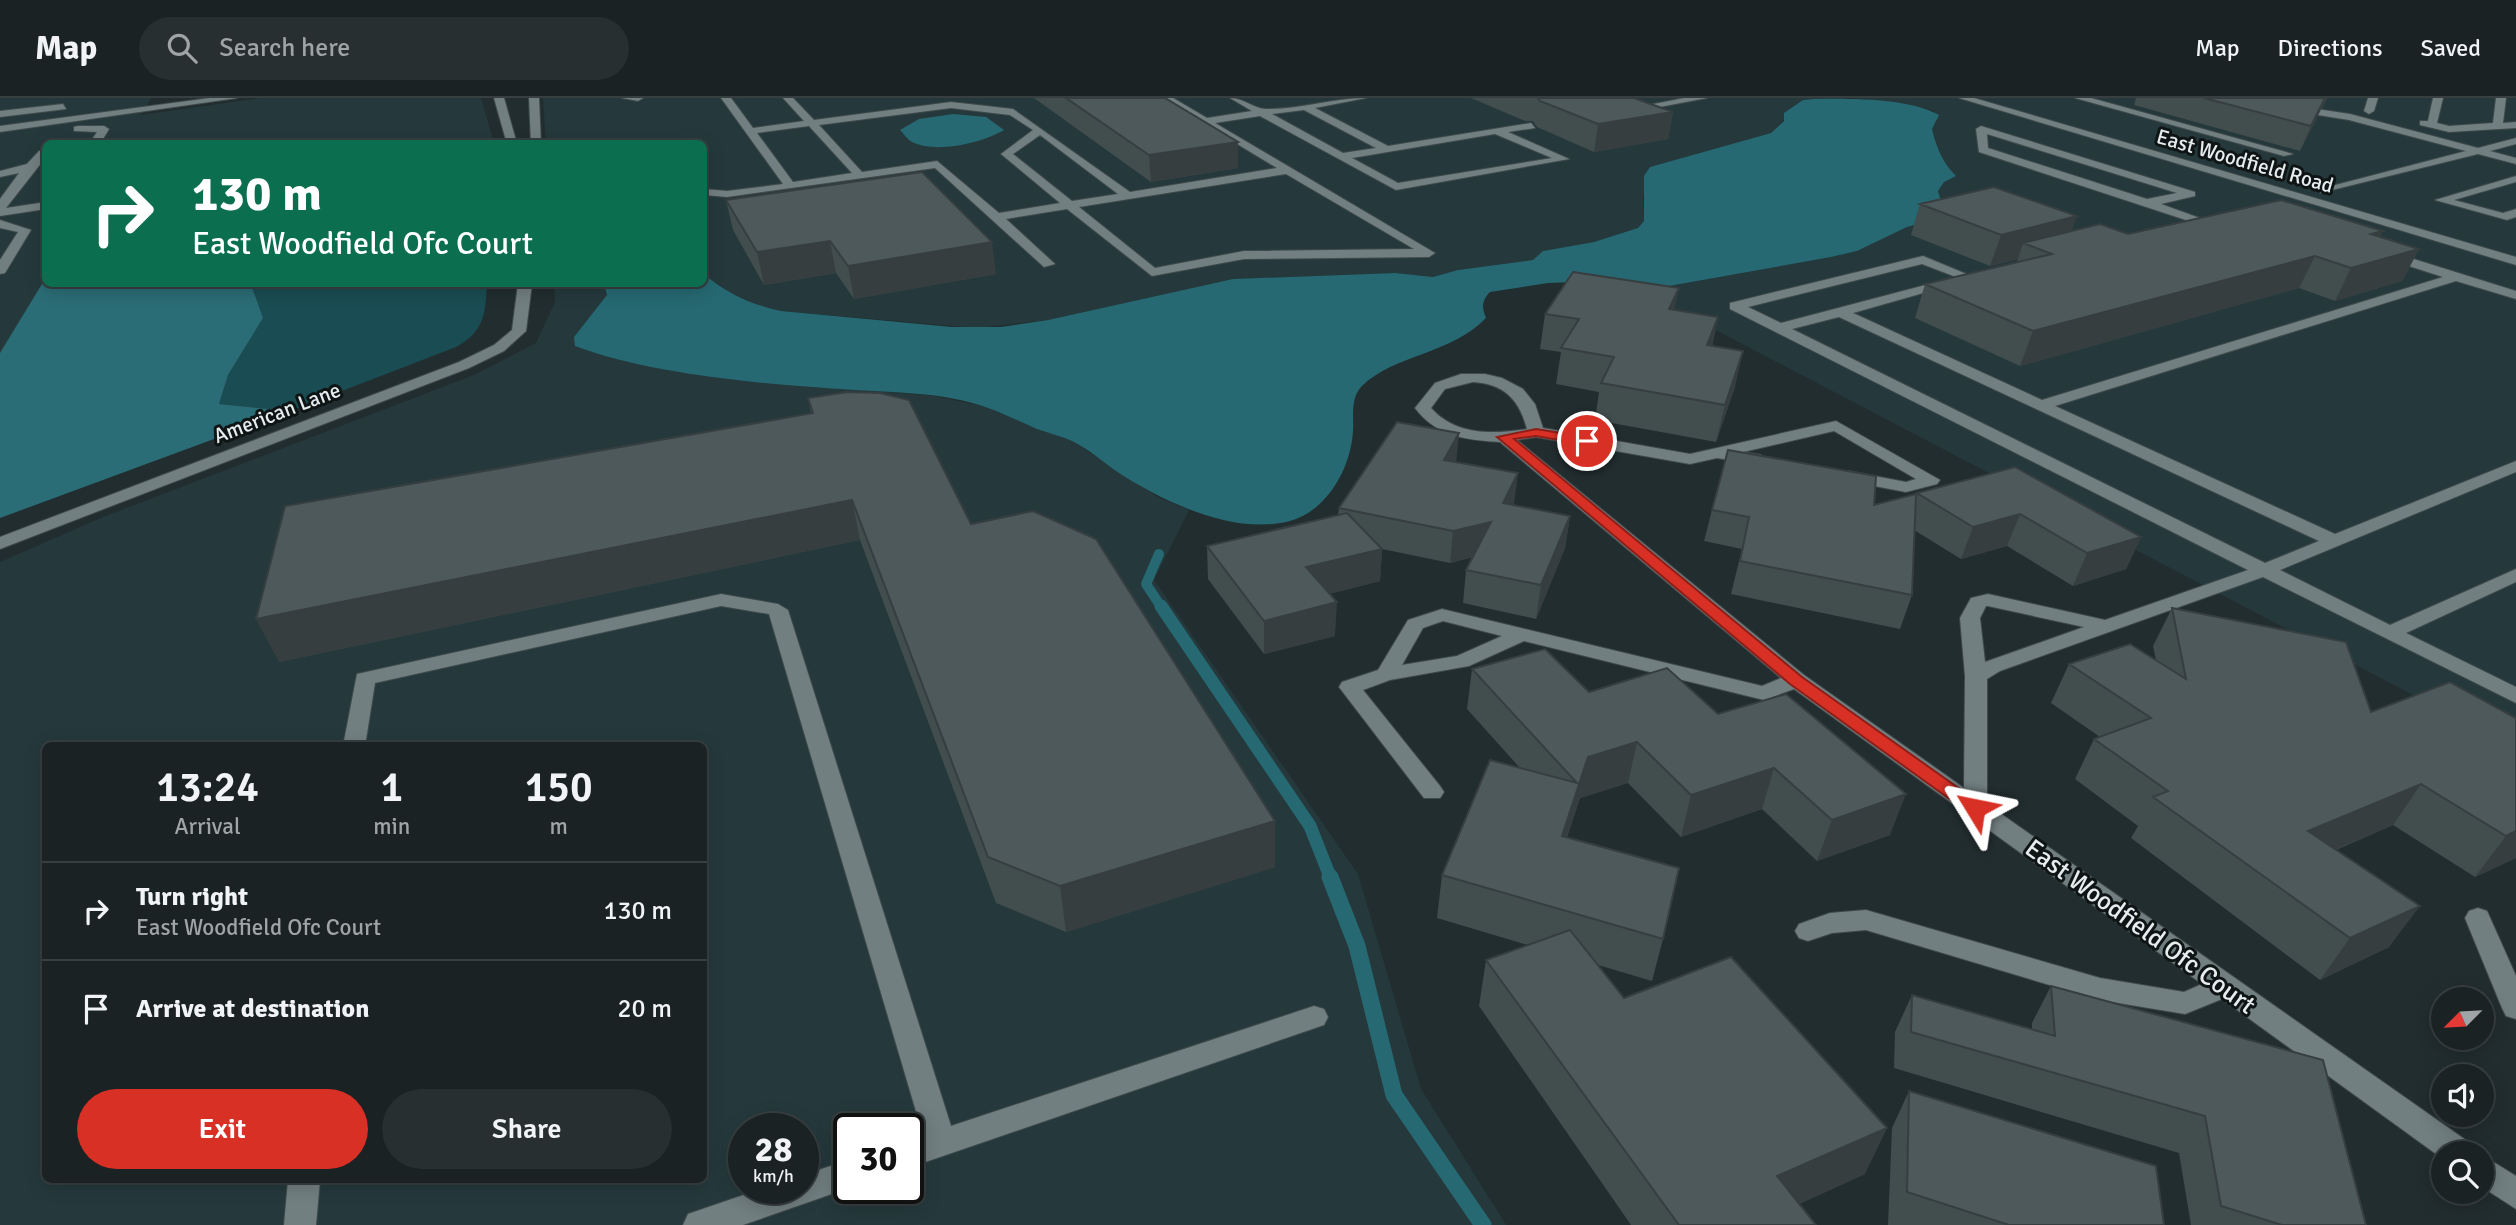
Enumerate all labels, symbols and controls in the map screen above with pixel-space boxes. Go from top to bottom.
search box [139,17,629,80]
text: Map [35,28,97,69]
icon: search [163,29,201,67]
text: Search here [219,32,350,64]
text: Map [2195,33,2240,63]
text: Directions [2278,33,2383,63]
text: Saved [2421,33,2481,63]
street label: East Woodfield Road [2153,123,2337,199]
text: 130 m [192,164,322,224]
icon: right [77,168,168,259]
text: East Woodfield Ofc Court [192,224,533,263]
street label: American Lane [210,377,344,449]
pin [1557,411,1617,471]
icon: arrive [1568,422,1606,460]
text: 13:24 [156,762,259,813]
text: 1 [380,762,403,813]
text: 150 [525,762,593,813]
position arrow [1938,771,2012,845]
text: Arrival [174,812,241,841]
text: min [373,812,410,841]
text: m [549,812,568,841]
street label: East Woodfield Ofc Court [2019,833,2261,1021]
text: Turn right [136,881,248,913]
icon: right [77,892,115,930]
text: 130 m [603,895,672,927]
text: East Woodfield Ofc Court [136,913,381,942]
north arrow [2431,987,2494,1050]
map controls [2431,987,2494,1204]
icon: arrive [77,990,115,1028]
text: Arrive at destination [136,993,369,1025]
text: 20 m [617,993,672,1025]
button: sound [2431,1064,2494,1127]
button: Exit [77,1089,368,1169]
button: Share [382,1089,672,1169]
speed limit sign: 30 [833,1113,924,1204]
text: 28 [755,1128,792,1171]
button: search [2431,1141,2494,1204]
text: km/h [753,1165,794,1187]

